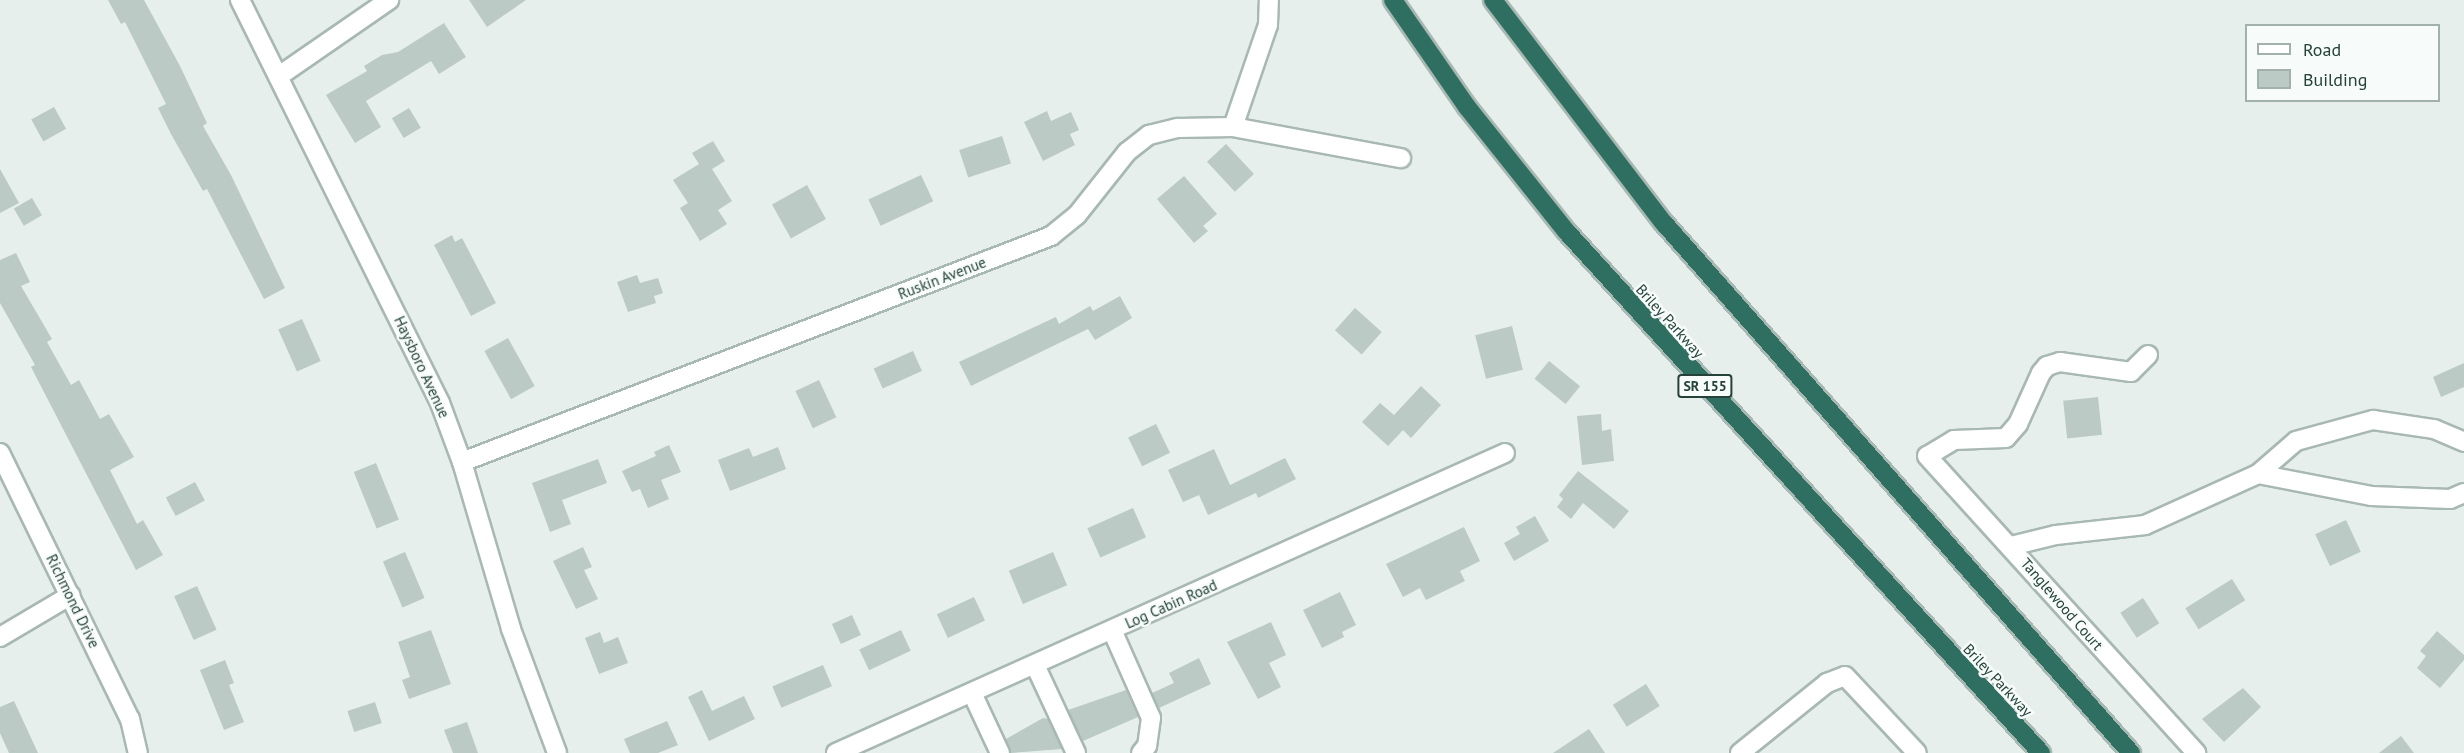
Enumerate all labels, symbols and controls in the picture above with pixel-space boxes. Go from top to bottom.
legend [2245,24,2440,102]
text: Road [2303,38,2341,61]
text: Building [2303,68,2367,91]
street label: Ruskin Avenue [895,253,989,303]
street label: Briley Parkway [1632,280,1708,362]
street label: Haysboro Avenue [390,313,454,421]
road number: SR 155 [1676,375,1734,397]
street label: Richmond Drive [43,551,103,651]
street label: Tanglewood Court [2017,554,2107,654]
street label: Log Cabin Road [1122,576,1220,632]
street label: Briley Parkway [1960,640,2036,720]

